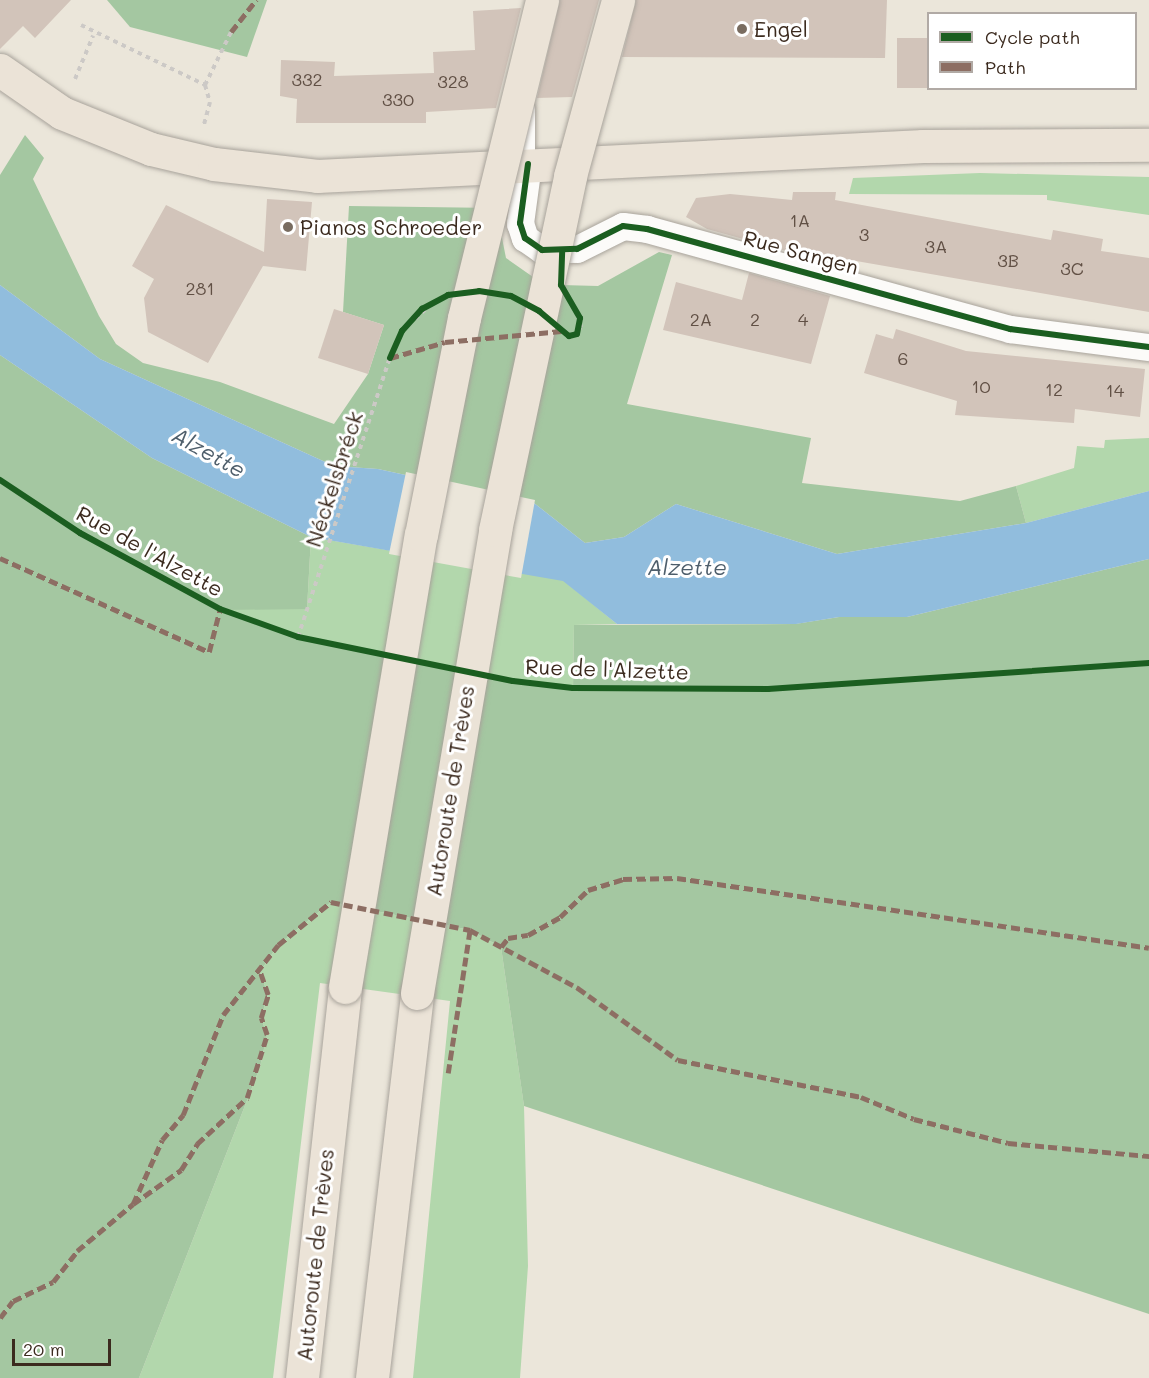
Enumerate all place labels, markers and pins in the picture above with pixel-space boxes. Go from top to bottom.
place label: Engel [754,16,808,42]
marker: Engel [735,22,749,36]
place label: Pianos Schroeder [300,214,482,240]
marker: Pianos Schroeder [281,220,295,234]

